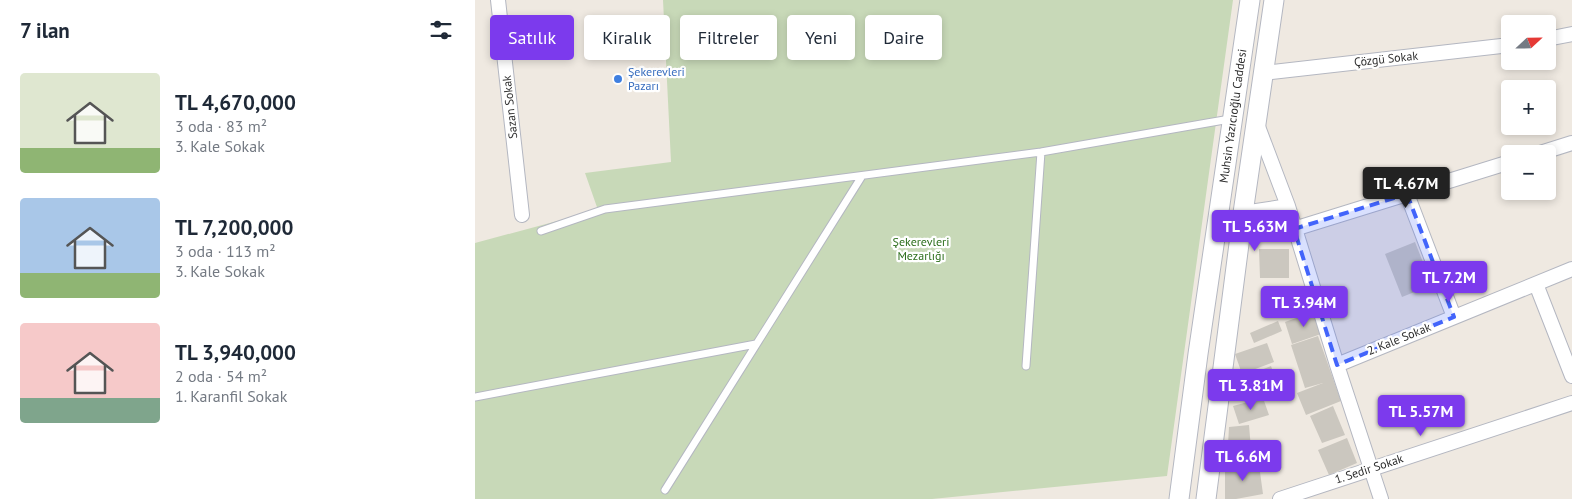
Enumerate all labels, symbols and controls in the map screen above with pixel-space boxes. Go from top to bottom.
chip: Satılık [490,15,574,60]
chip: Kiralık [584,15,670,60]
chip: Filtreler [680,15,777,60]
chip: Yeni [787,15,855,60]
chip: Daire [865,15,942,60]
north arrow [1501,15,1556,70]
map controls [1501,15,1556,200]
icon: filters [427,16,455,44]
text: 7 ilan [20,17,70,44]
street label: Muhsin Yazıcıoğlu Caddesi [1216,48,1249,184]
street label: Çözgü Sokak [1353,48,1419,69]
place label: Şekerevleri Pazarı [628,64,685,93]
marker: Şekerevleri Pazarı [612,73,624,85]
street label: Sazan Sokak [499,74,520,139]
button: + [1501,80,1556,135]
text: TL 4,670,000 [175,89,296,116]
icon: home [60,93,120,153]
text: 3 oda · 83 m² [175,116,267,136]
text: 3. Kale Sokak [175,136,265,156]
button: − [1501,145,1556,200]
pin: TL 4.67M [1354,166,1458,209]
text: TL 4.67M [1374,173,1438,193]
pin: TL 5.63M [1203,210,1307,252]
text: TL 7,200,000 [175,214,293,241]
text: TL 5.63M [1223,216,1287,236]
icon: home [60,218,120,278]
park label: Şekerevleri Mezarlığı [893,234,949,263]
text: 3 oda · 113 m² [175,241,276,261]
pin: TL 7.2M [1403,260,1495,303]
text: 3. Kale Sokak [175,261,265,281]
text: TL 7.2M [1422,267,1476,287]
pin: TL 3.94M [1252,286,1356,328]
text: TL 3.94M [1272,292,1336,312]
street label: 2. Kale Sokak [1365,319,1433,358]
text: TL 3,940,000 [175,339,296,366]
icon: home [60,343,120,403]
text: 2 oda · 54 m² [175,366,267,386]
pin: TL 3.81M [1199,368,1303,411]
text: TL 3.81M [1219,375,1283,395]
text: 1. Karanfil Sokak [175,386,287,406]
pin: TL 5.57M [1369,394,1473,437]
text: TL 5.57M [1389,401,1453,421]
pin: TL 6.6M [1197,440,1289,482]
text: TL 6.6M [1215,446,1271,466]
street label: 1. Sedir Sokak [1333,450,1405,487]

